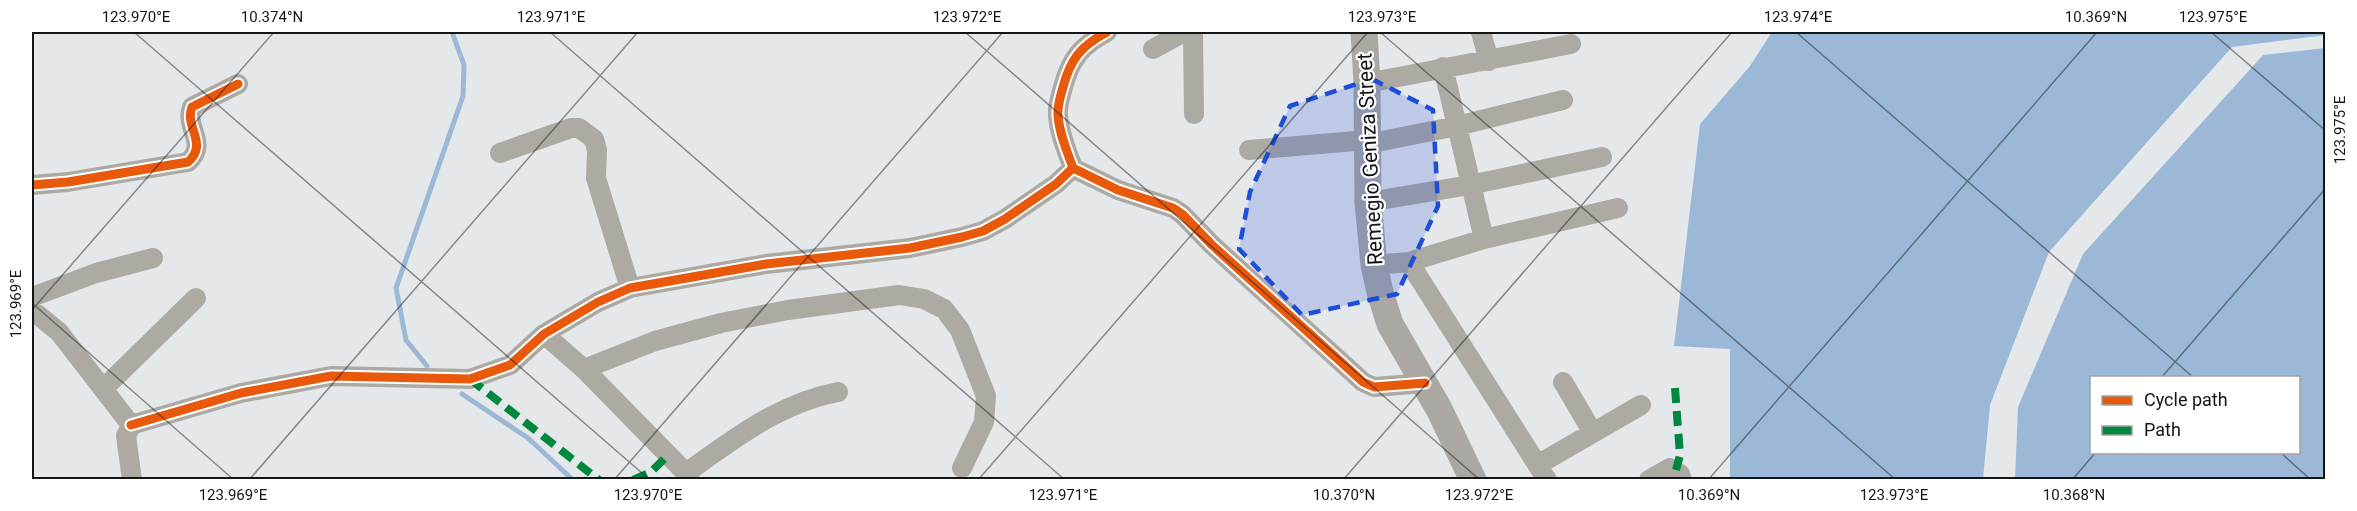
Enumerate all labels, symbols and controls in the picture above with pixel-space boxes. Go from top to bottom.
text: 123.970°E [102,8,171,26]
text: 10.374°N [241,8,303,26]
text: 123.971°E [517,8,586,26]
text: 123.972°E [933,8,1002,26]
text: 123.973°E [1348,8,1417,26]
text: 123.974°E [1764,8,1833,26]
text: 10.369°N [2065,8,2127,26]
text: 123.975°E [2179,8,2248,26]
street label: Remegio Geniza Street [1352,52,1388,266]
text: 123.975°E [2331,95,2349,164]
text: 123.969°E [7,269,25,338]
legend [2090,376,2300,454]
text: Cycle path [2144,389,2228,410]
text: Path [2144,419,2181,440]
text: 123.969°E [199,486,268,504]
text: 123.970°E [614,486,683,504]
text: 123.971°E [1029,486,1098,504]
text: 10.370°N [1313,486,1375,504]
text: 123.972°E [1445,486,1514,504]
text: 10.369°N [1678,486,1740,504]
text: 123.973°E [1860,486,1929,504]
text: 10.368°N [2043,486,2105,504]

